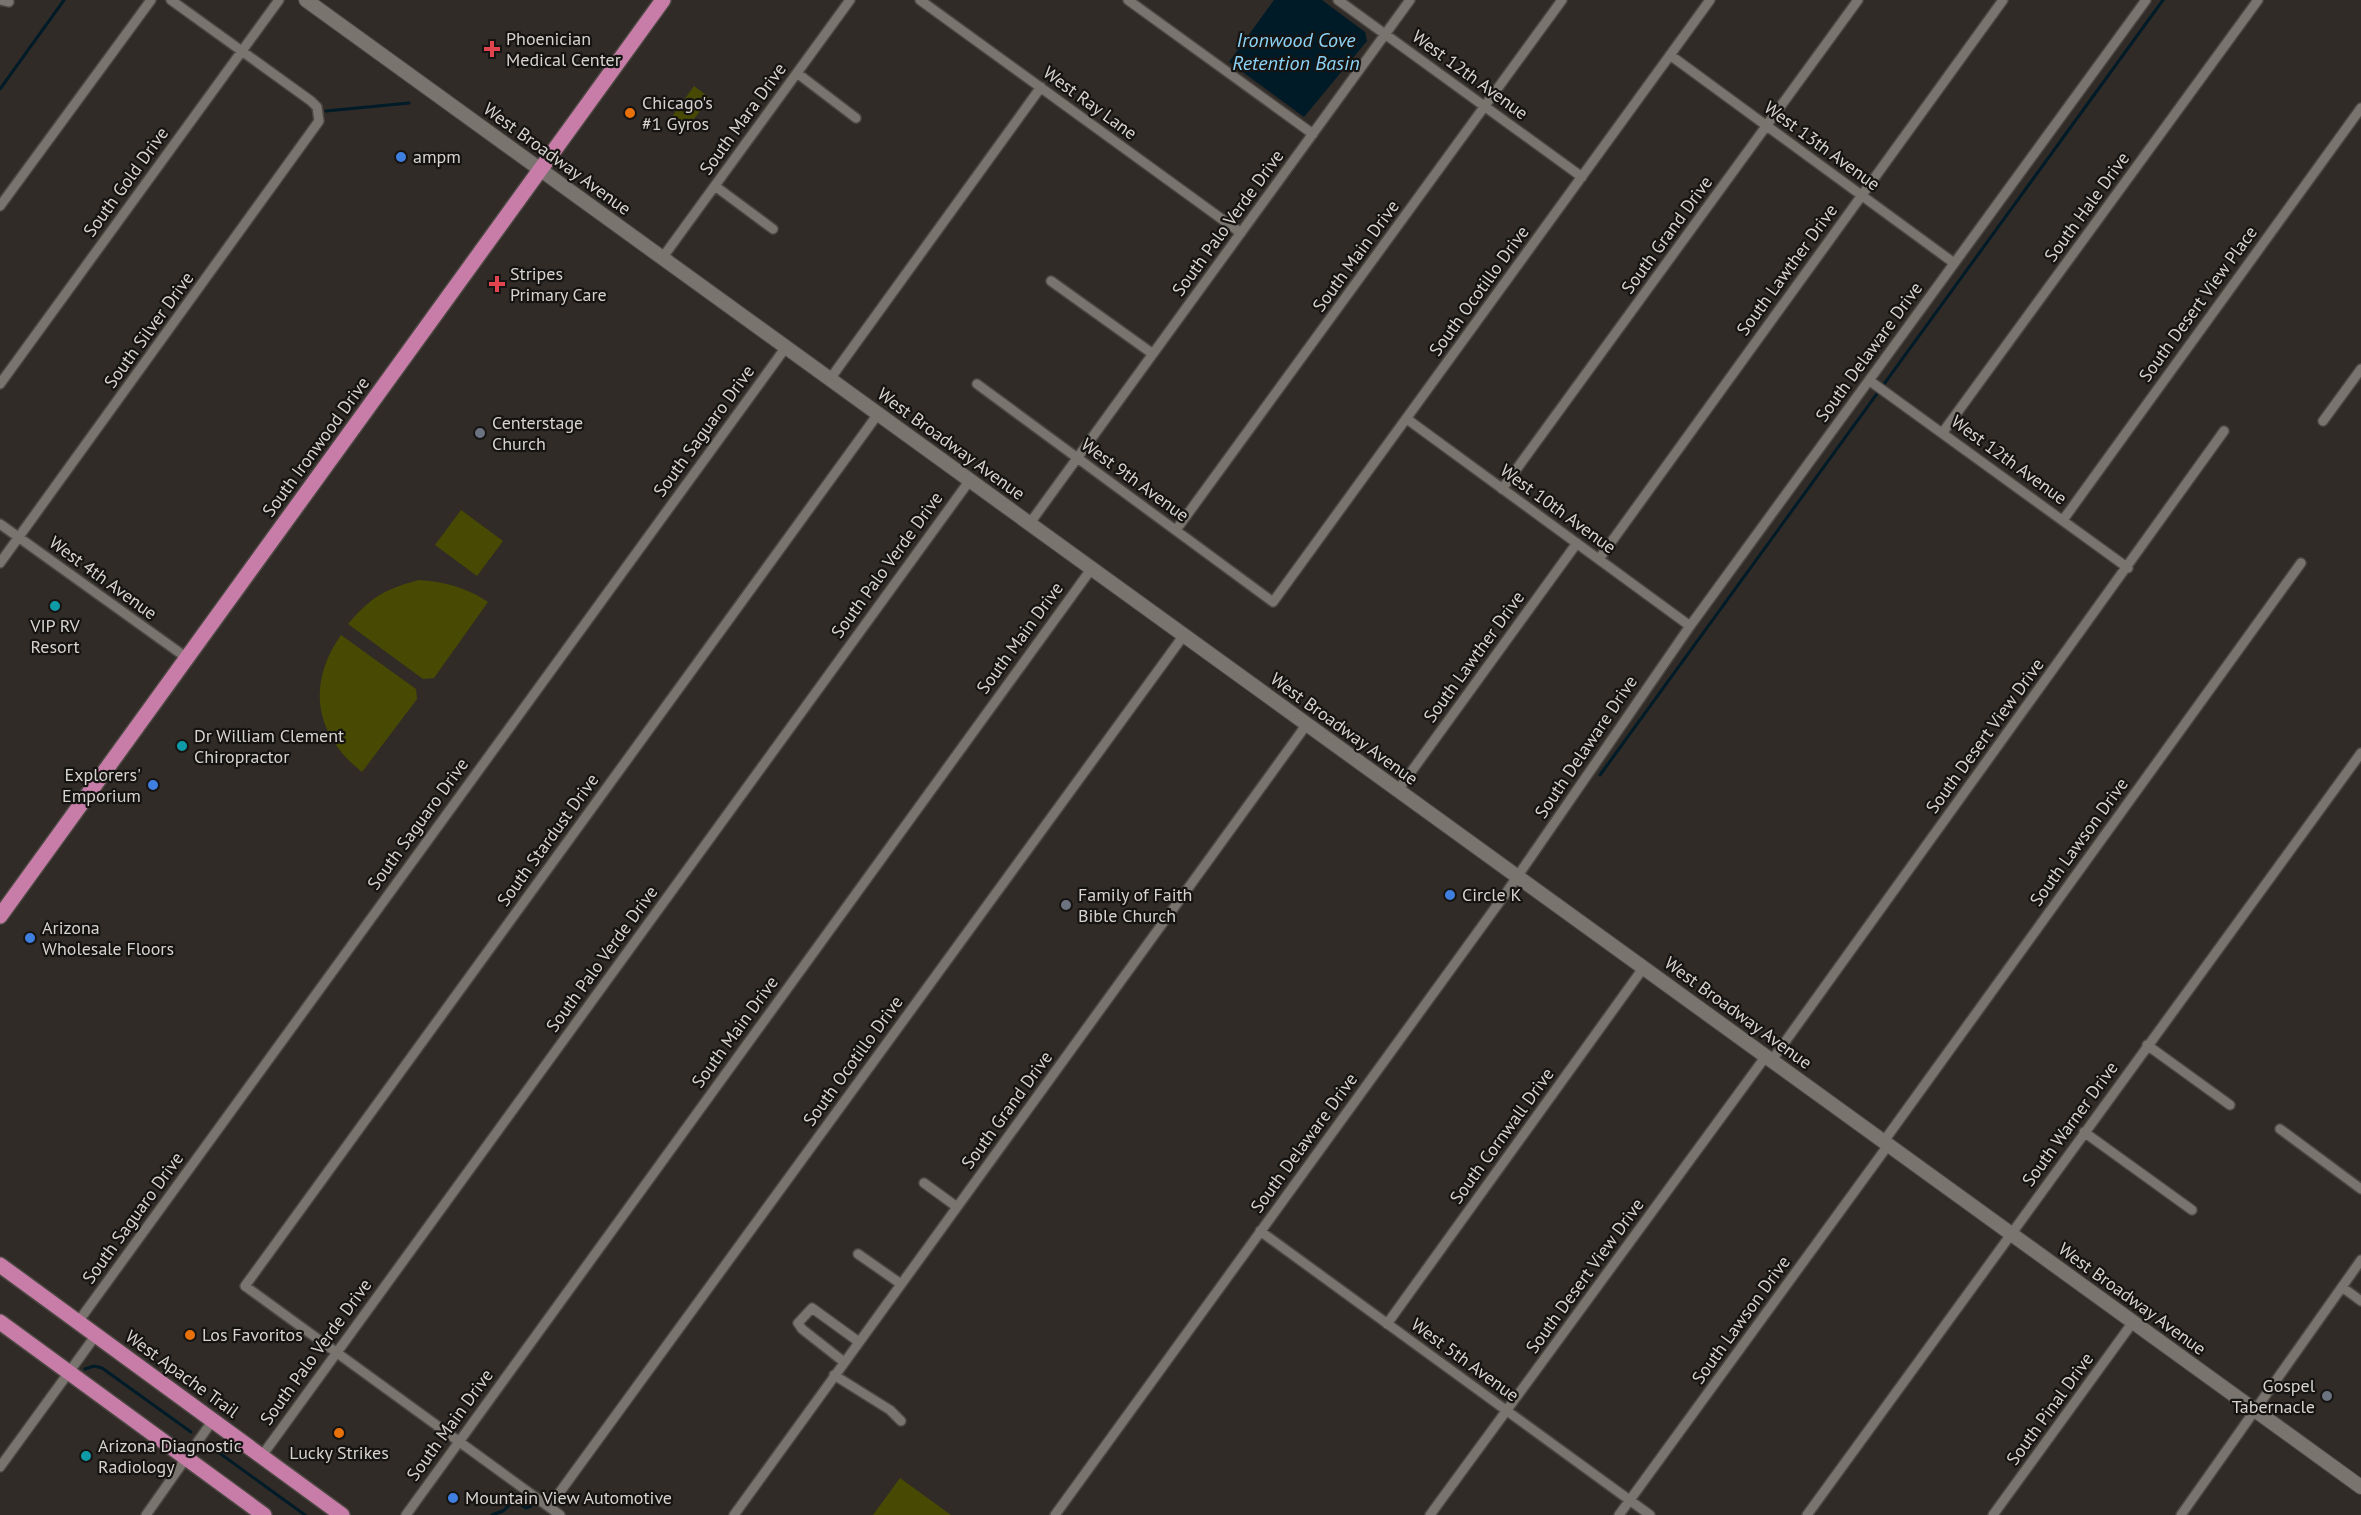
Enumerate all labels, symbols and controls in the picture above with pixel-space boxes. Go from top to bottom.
street label: West 12th Avenue [1408,25,1533,124]
place label: Phoenician Medical Center [506,27,621,71]
water label: Ironwood Cove Retention Basin [1232,27,1360,76]
marker: Phoenician Medical Center [483,40,501,58]
street label: South Mara Drive [694,58,791,179]
street label: West Ray Lane [1039,61,1142,144]
place label: Chicago's #1 Gyros [642,91,713,135]
street label: West 13th Avenue [1760,96,1885,195]
street label: West Broadway Avenue [479,97,636,220]
marker: Chicago's #1 Gyros [623,106,637,120]
street label: South Gold Drive [78,122,173,241]
place label: ampm [413,145,461,168]
street label: South Palo Verde Drive [1167,145,1289,301]
street label: South Hale Drive [2039,147,2134,266]
marker: ampm [394,150,408,164]
street label: South Grand Drive [1616,171,1717,298]
street label: South Main Drive [1307,195,1404,316]
street label: South Lawther Drive [1731,199,1842,340]
street label: South Ocotillo Drive [1424,221,1534,360]
street label: South Desert View Place [2133,221,2262,386]
place label: Stripes Primary Care [510,262,607,306]
street label: South Silver Drive [99,267,199,392]
marker: Stripes Primary Care [488,275,506,293]
street label: South Delaware Drive [1810,277,1927,426]
street label: South Saguaro Drive [648,360,759,501]
street label: South Ironwood Drive [257,372,374,521]
street label: West Broadway Avenue [873,382,1030,505]
street label: West 12th Avenue [1947,410,2072,509]
place label: Centerstage Church [492,411,583,455]
marker: Centerstage Church [473,426,487,440]
street label: West 9th Avenue [1077,433,1194,527]
street label: West 10th Avenue [1496,459,1621,558]
street label: South Palo Verde Drive [826,487,948,643]
street label: West 4th Avenue [45,531,162,625]
street label: South Main Drive [971,577,1068,698]
street label: South Lawther Drive [1418,586,1529,727]
marker: VIP RV Resort [48,599,62,613]
place label: VIP RV Resort [29,614,81,658]
street label: South Desert View Drive [1921,654,2049,818]
street label: West Broadway Avenue [1266,667,1423,790]
street label: South Delaware Drive [1529,671,1642,823]
place label: Dr William Clement Chiropractor [194,724,344,768]
marker: Dr William Clement Chiropractor [175,739,189,753]
street label: South Saguaro Drive [362,753,473,894]
place label: Explorers' Emporium [62,763,141,807]
street label: South Stardust Drive [492,769,604,911]
street label: South Lawson Drive [2024,773,2133,910]
marker: Explorers' Emporium [146,778,160,792]
street label: South Palo Verde Drive [541,881,663,1037]
place label: Family of Faith Bible Church [1078,883,1192,927]
place label: Circle K [1462,883,1522,906]
marker: Circle K [1443,888,1457,902]
marker: Family of Faith Bible Church [1059,898,1073,912]
place label: Arizona Wholesale Floors [42,916,174,960]
marker: Arizona Wholesale Floors [23,931,37,945]
street label: West Broadway Avenue [1660,951,1817,1074]
street label: South Main Drive [686,971,783,1092]
street label: South Ocotillo Drive [798,991,908,1130]
street label: South Grand Drive [956,1046,1057,1173]
street label: South Warner Drive [2017,1057,2123,1191]
street label: South Cornwall Drive [1444,1063,1559,1208]
street label: South Delaware Drive [1245,1068,1362,1217]
street label: South Saguaro Drive [77,1147,188,1288]
street label: South Desert View Drive [1521,1194,1649,1358]
street label: West Broadway Avenue [2054,1237,2211,1360]
street label: South Lawson Drive [1686,1251,1795,1388]
street label: South Palo Verde Drive [255,1274,377,1430]
street label: West 5th Avenue [1407,1313,1524,1407]
place label: Los Favoritos [202,1323,303,1346]
street label: West Apache Trail [121,1325,244,1423]
marker: Los Favoritos [183,1328,197,1342]
street label: South Pinal Drive [2001,1348,2098,1470]
street label: South Main Drive [401,1364,498,1485]
place label: Gospel Tabernacle [2232,1374,2316,1418]
marker: Gospel Tabernacle [2320,1389,2334,1403]
marker: Lucky Strikes [332,1426,346,1440]
place label: Arizona Diagnostic Radiology [98,1434,242,1478]
place label: Lucky Strikes [289,1441,389,1464]
marker: Arizona Diagnostic Radiology [79,1449,93,1463]
place label: Mountain View Automotive [465,1486,672,1509]
marker: Mountain View Automotive [446,1491,460,1505]

